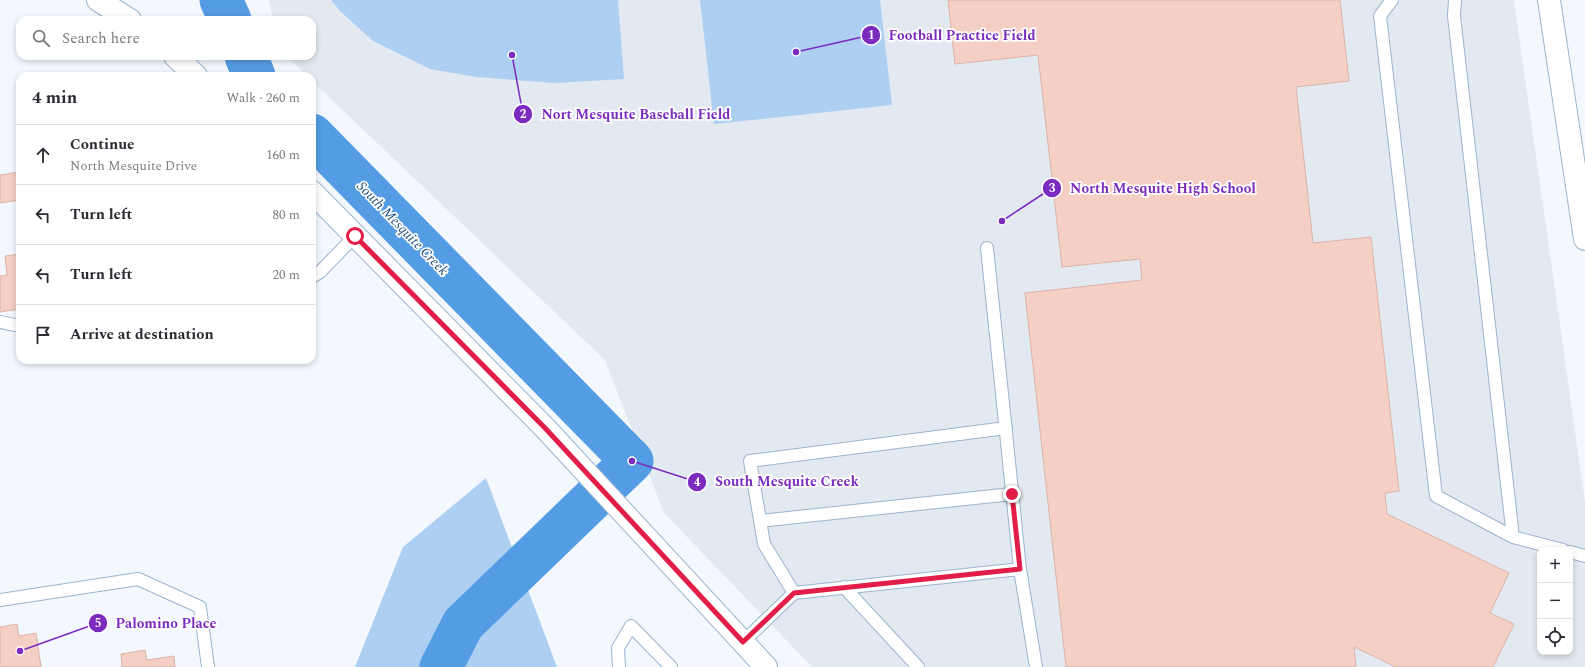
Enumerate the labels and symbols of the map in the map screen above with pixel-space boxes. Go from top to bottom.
callout: Football Practice Field [861,22,1044,48]
text: Football Practice Field [888,25,1036,46]
text: 1 [868,26,874,45]
callout: Nort Mesquite Baseball Field [513,101,738,127]
text: Nort Mesquite Baseball Field [542,104,731,125]
text: 2 [520,105,527,124]
callout: North Mesquite High School [1042,175,1264,201]
water label: South Mesquite Creek [352,176,454,281]
text: North Mesquite High School [1070,178,1256,199]
text: 3 [1049,179,1056,198]
route start [346,227,364,245]
callout: South Mesquite Creek [687,469,867,495]
text: South Mesquite Creek [715,471,859,492]
text: 4 [694,473,701,492]
route end [1003,485,1021,503]
callout: Palomino Place [88,610,225,636]
text: Palomino Place [116,613,216,634]
text: 5 [95,614,101,633]

